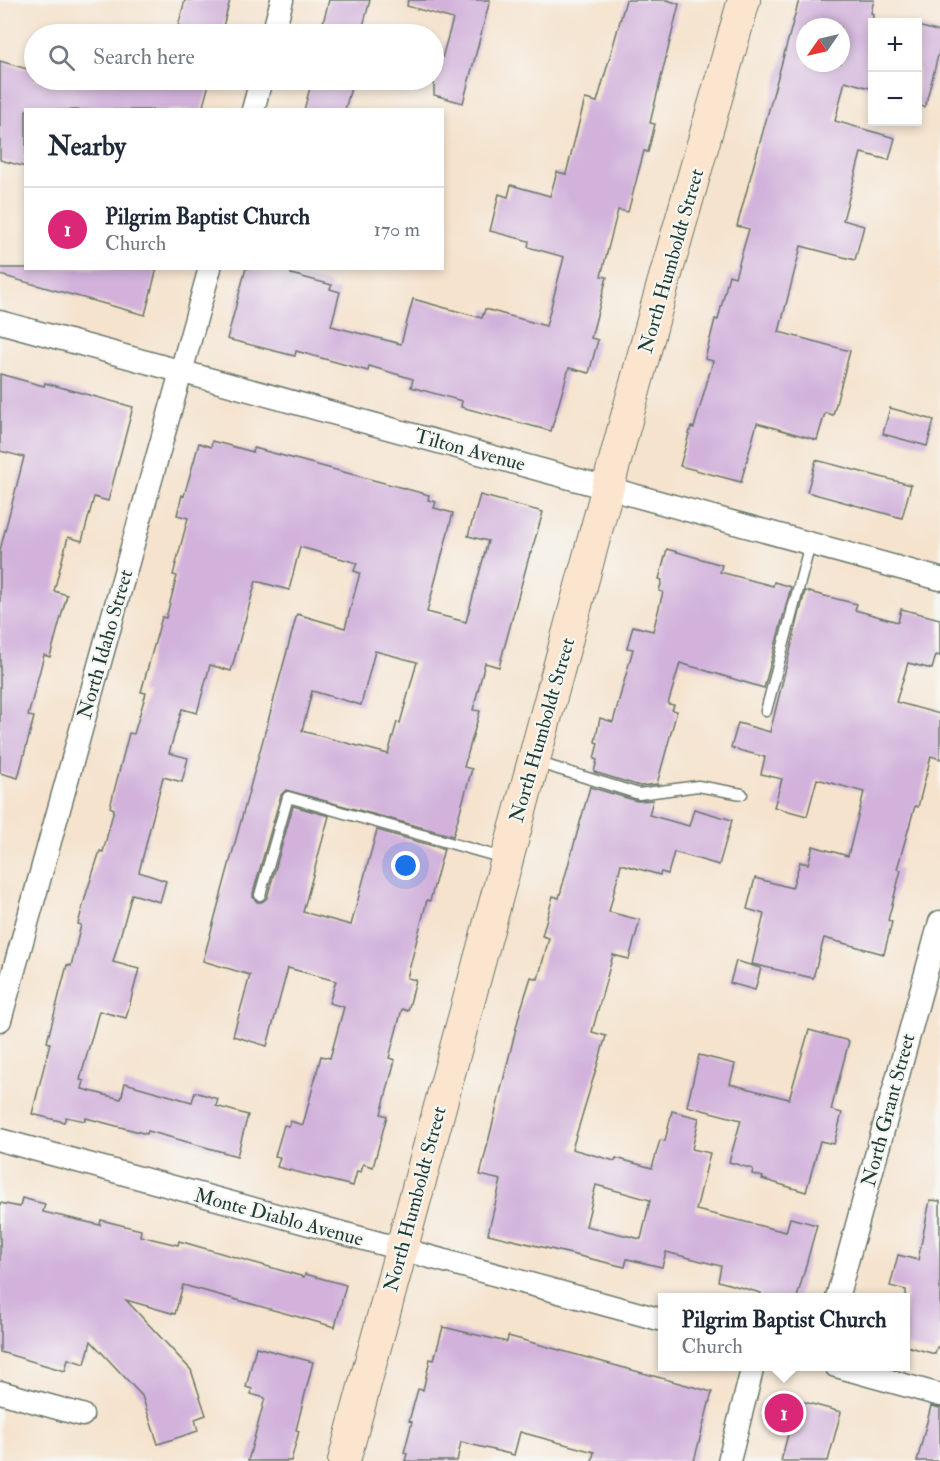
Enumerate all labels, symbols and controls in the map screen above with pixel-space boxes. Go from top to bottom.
north arrow [796,18,850,72]
map controls [868,18,922,126]
button: + [868,18,922,72]
search box [24,24,444,90]
icon: search [45,41,78,74]
text: Search here [93,43,195,71]
button: − [868,72,922,126]
text: Nearby [48,131,126,163]
street label: North Humboldt Street [633,165,709,356]
text: Pilgrim Baptist Church [105,203,310,231]
text: 1 [64,217,71,242]
text: 170 m [374,217,420,242]
text: Church [105,231,166,256]
street label: Tilton Avenue [412,423,528,477]
street label: North Idaho Street [72,566,138,722]
street label: North Humboldt Street [504,634,580,825]
your location [391,851,420,880]
street label: North Grant Street [856,1030,921,1189]
street label: North Humboldt Street [378,1103,452,1294]
street label: Monte Diablo Avenue [192,1182,366,1252]
popup [658,1293,910,1371]
text: Pilgrim Baptist Church [681,1306,887,1334]
text: Church [681,1334,743,1359]
pin: 1 [764,1390,804,1436]

